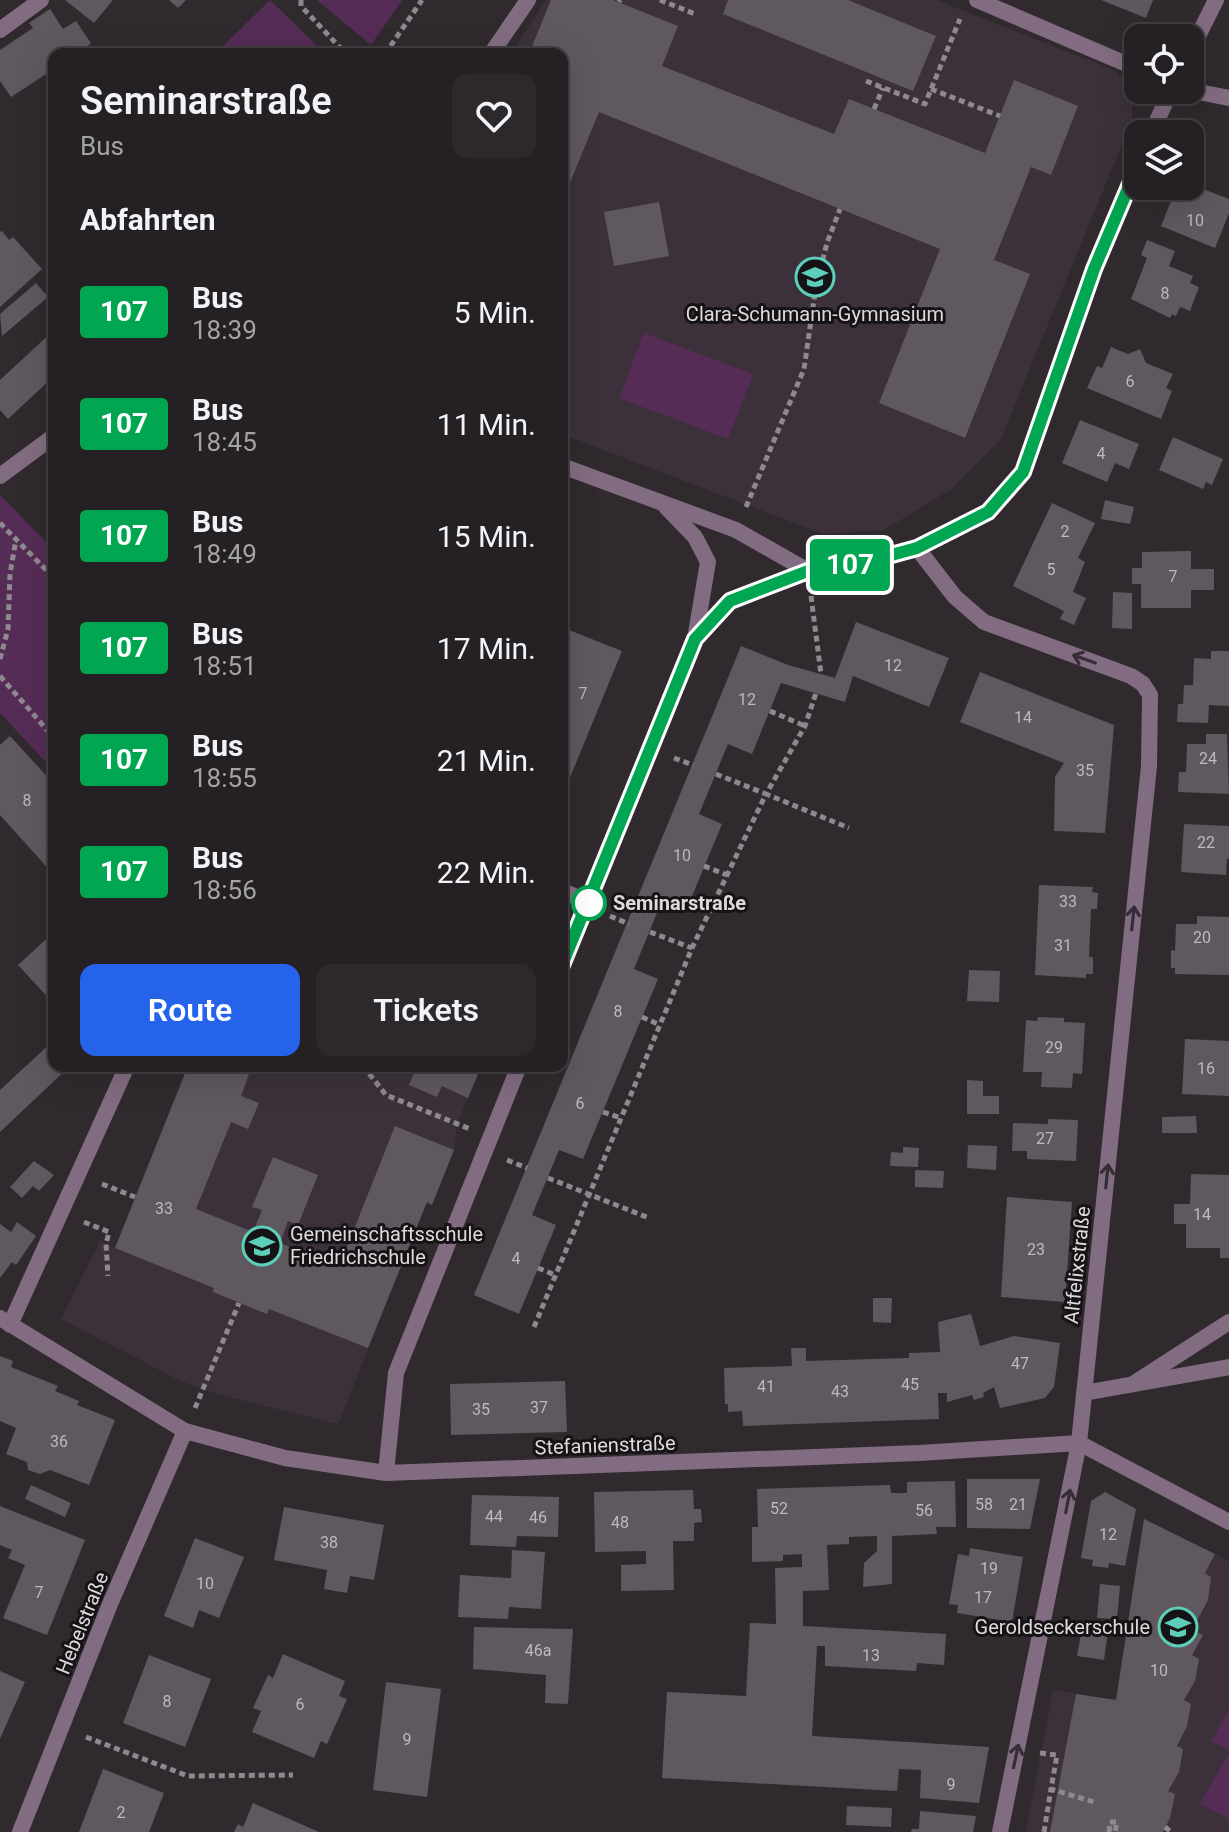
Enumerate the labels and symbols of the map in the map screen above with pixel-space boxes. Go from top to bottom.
house number: 10 [1186,211,1204,230]
school or university icon: Clara-Schumann-Gymnasium [794,256,836,298]
house number: 8 [1161,284,1170,303]
place label: Clara-Schumann-Gymnasium [686,302,944,326]
house number: 6 [1126,372,1135,391]
house number: 4 [1097,444,1106,463]
house number: 2 [1061,522,1070,541]
line badge: 107 [804,539,896,591]
house number: 5 [1047,560,1056,579]
house number: 7 [1169,567,1178,586]
one-way arrow [1072,651,1097,665]
house number: 12 [884,656,902,675]
house number: 7 [579,684,588,703]
house number: 12 [738,690,756,709]
house number: 14 [1014,708,1032,727]
house number: 24 [1199,749,1217,768]
house number: 35 [1076,761,1094,780]
house number: 8 [23,791,32,810]
house number: 22 [1197,833,1215,852]
house number: 10 [673,846,691,865]
marker: Seminarstraße [572,886,606,920]
place label: Seminarstraße [613,891,746,915]
house number: 33 [1059,892,1077,911]
one-way arrow [1126,905,1141,932]
house number: 20 [1193,928,1211,947]
house number: 31 [1054,936,1072,955]
house number: 8 [614,1002,623,1021]
house number: 29 [1045,1038,1063,1057]
house number: 16 [1197,1059,1215,1078]
house number: 6 [576,1094,585,1113]
house number: 27 [1036,1129,1054,1148]
one-way arrow [1099,1163,1114,1190]
house number: 33 [155,1199,173,1218]
street label: Altfelixstraße [1059,1205,1095,1325]
house number: 14 [1193,1205,1211,1224]
place label: Gemeinschaftsschule Friedrichschule [290,1222,483,1269]
school or university icon: Gemeinschaftsschule Friedrichschule [241,1225,283,1267]
house number: 23 [1027,1240,1045,1259]
house number: 4 [512,1249,521,1268]
house number: 47 [1011,1354,1029,1373]
house number: 45 [901,1375,919,1394]
house number: 41 [757,1377,775,1396]
house number: 43 [831,1382,849,1401]
house number: 37 [530,1398,548,1417]
house number: 35 [472,1400,490,1419]
street label: Stefanienstraße [534,1431,676,1459]
house number: 36 [50,1432,68,1451]
one-way arrow [1061,1488,1076,1514]
house number: 58 [975,1495,993,1514]
house number: 21 [1009,1495,1027,1514]
house number: 52 [770,1499,788,1518]
house number: 56 [915,1501,933,1520]
house number: 44 [485,1507,503,1526]
house number: 46 [529,1508,547,1527]
house number: 48 [611,1513,629,1532]
house number: 12 [1099,1525,1117,1544]
house number: 38 [320,1533,338,1552]
house number: 19 [980,1559,998,1578]
street label: Hebelstraße [51,1568,113,1678]
house number: 10 [196,1574,214,1593]
house number: 7 [35,1583,44,1602]
house number: 17 [974,1588,992,1607]
school or university icon: Geroldseckerschule [1157,1606,1199,1648]
place label: Geroldseckerschule [975,1615,1150,1639]
house number: 46a [525,1641,551,1660]
house number: 13 [862,1646,880,1665]
house number: 10 [1150,1661,1168,1680]
house number: 8 [163,1692,172,1711]
house number: 6 [296,1695,305,1714]
house number: 9 [403,1730,412,1749]
one-way arrow [1009,1743,1024,1769]
house number: 9 [947,1775,956,1794]
house number: 2 [117,1803,126,1822]

